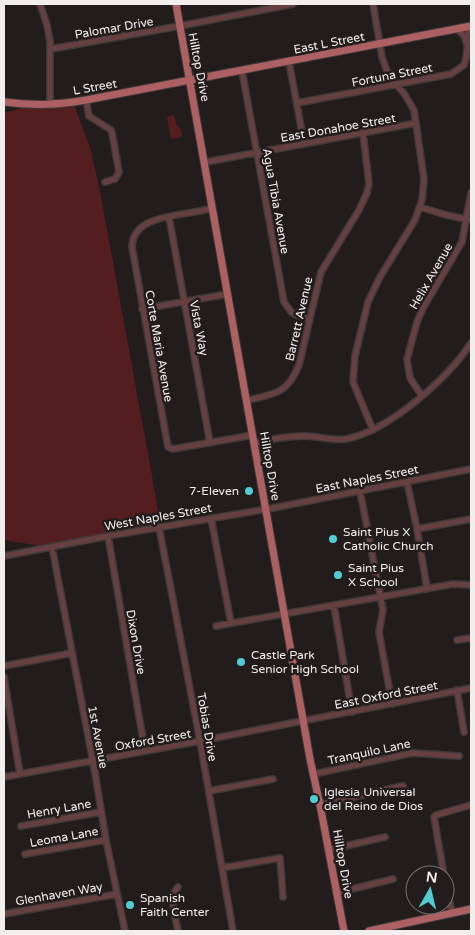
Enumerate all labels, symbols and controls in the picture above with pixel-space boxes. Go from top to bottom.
street label: Palomar Drive [73,14,155,42]
street label: East L Street [292,29,366,57]
street label: Hilltop Drive [185,31,213,103]
street label: Fortuna Street [350,60,434,90]
street label: L Street [72,76,118,98]
street label: East Donahoe Street [279,111,397,145]
street label: Agua Tibia Avenue [260,147,292,255]
street label: Helix Avenue [406,240,456,312]
street label: Barrett Avenue [282,275,316,363]
street label: Corte Maria Avenue [142,289,176,403]
street label: Vista Way [187,299,211,357]
street label: Hilltop Drive [257,430,283,502]
street label: East Naples Street [314,462,420,496]
place label: 7-Eleven [189,484,239,498]
marker: 7-Eleven [243,485,255,497]
street label: West Naples Street [103,501,213,533]
place label: Saint Pius X Catholic Church [343,525,434,553]
marker: Saint Pius X Catholic Church [327,533,339,545]
place label: Saint Pius X School [348,561,404,589]
marker: Saint Pius X School [332,569,344,581]
street label: Dixon Drive [123,609,149,676]
place label: Castle Park Senior High School [251,648,359,676]
marker: Castle Park Senior High School [235,656,247,668]
street label: East Oxford Street [333,678,439,712]
street label: Tobias Drive [194,692,220,763]
street label: 1st Avenue [85,704,111,770]
street label: Oxford Street [114,726,193,754]
street label: Tranquilo Lane [326,736,412,768]
place label: Iglesia Universal del Reino de Dios [324,785,423,813]
marker: Iglesia Universal del Reino de Dios [308,793,320,805]
street label: Henry Lane [26,796,92,822]
street label: Leoma Lane [28,824,100,850]
street label: Hilltop Drive [330,828,356,900]
north arrow [405,865,455,915]
text: N [425,868,438,887]
street label: Glenhaven Way [14,879,104,909]
place label: Spanish Faith Center [140,891,210,919]
marker: Spanish Faith Center [124,899,136,911]

